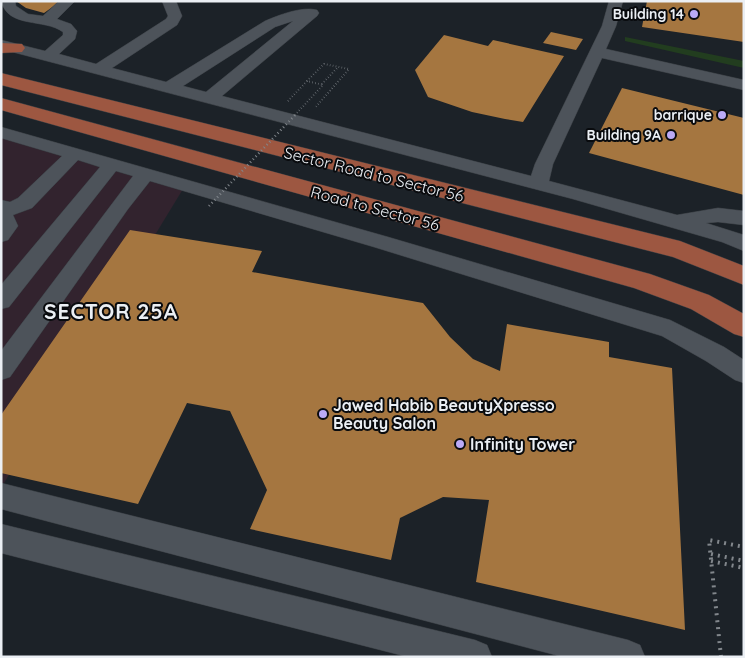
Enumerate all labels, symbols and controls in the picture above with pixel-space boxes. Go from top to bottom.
place label: Building 14 [613,5,684,23]
marker: Building 14 [688,8,700,20]
place label: barrique [654,106,712,124]
marker: barrique [716,109,728,121]
place label: Building 9A [586,126,661,144]
marker: Building 9A [665,129,677,141]
street label: Sector Road to Sector 56 [282,142,466,206]
street label: Road to Sector 56 [308,181,442,235]
district label: SECTOR 25A [44,298,178,324]
place label: Jawed Habib BeautyXpresso Beauty Salon [333,395,555,433]
marker: Jawed Habib BeautyXpresso Beauty Salon [317,408,329,420]
place label: Infinity Tower [470,434,575,454]
marker: Infinity Tower [454,438,466,450]

